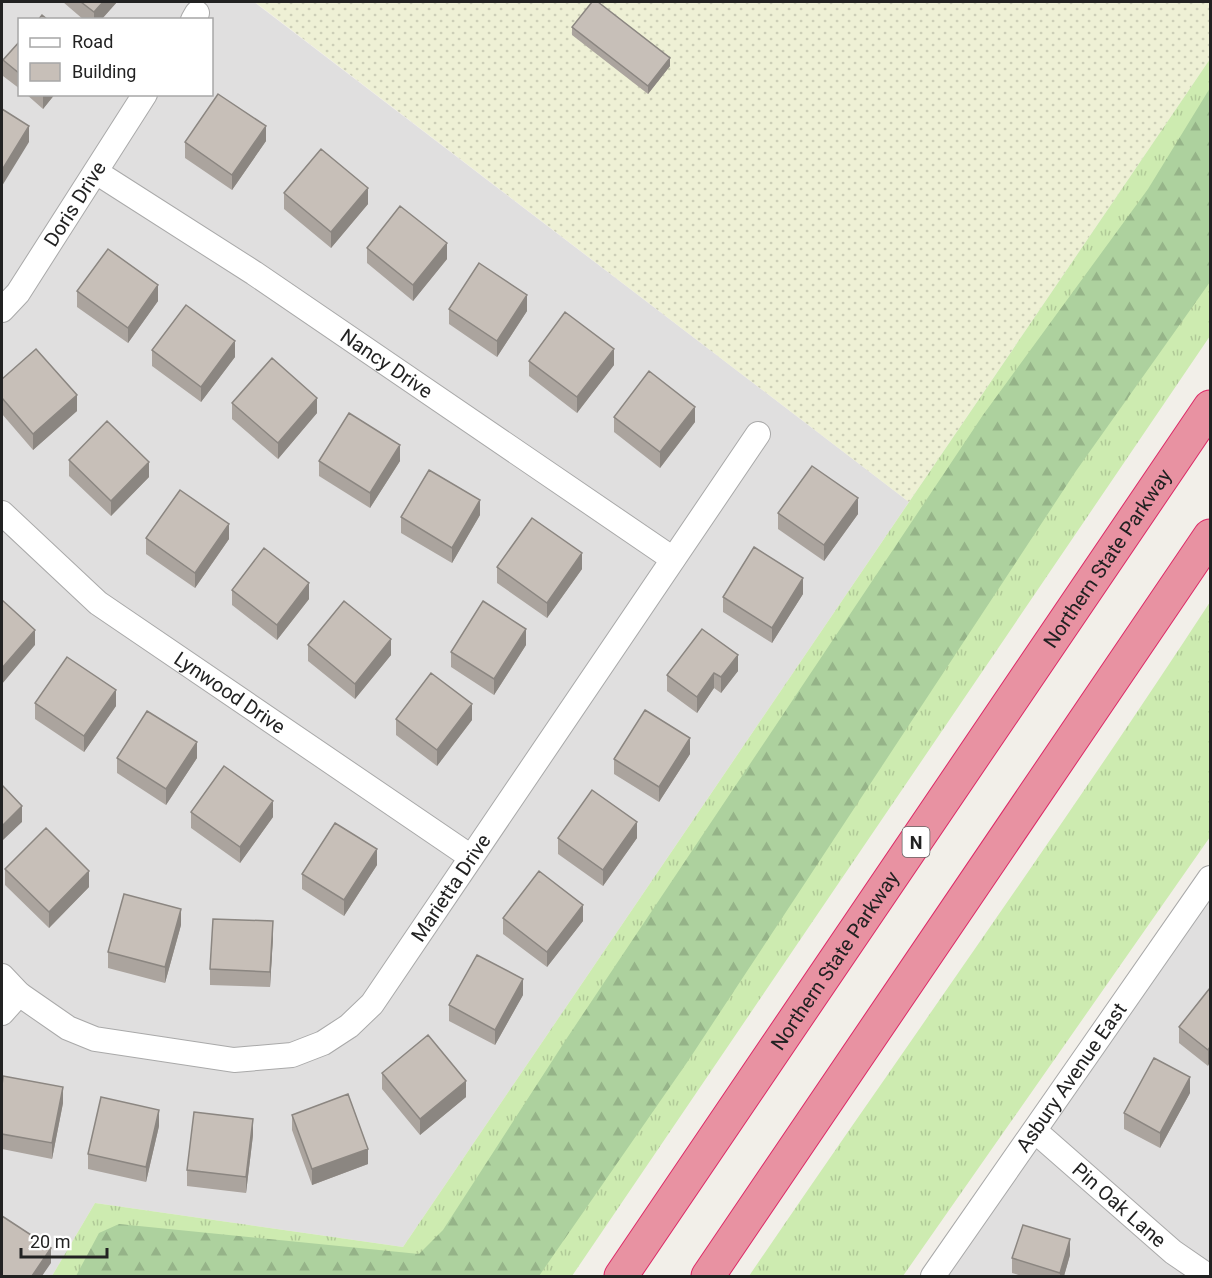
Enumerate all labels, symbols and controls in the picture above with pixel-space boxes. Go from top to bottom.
legend [18,18,213,96]
text: Road [72,31,113,52]
text: Building [72,61,136,82]
street label: Doris Drive [39,157,111,251]
street label: Nancy Drive [336,324,437,403]
street label: Northern State Parkway [1038,464,1177,652]
street label: Lynwood Drive [170,646,290,739]
road number: N [902,827,930,857]
street label: Marietta Drive [406,829,496,946]
street label: Northern State Parkway [766,866,904,1055]
street label: Asbury Avenue East [1011,998,1132,1157]
street label: Pin Oak Lane [1067,1157,1171,1252]
scale bar [21,1221,106,1259]
text: 20 m [30,1231,70,1252]

